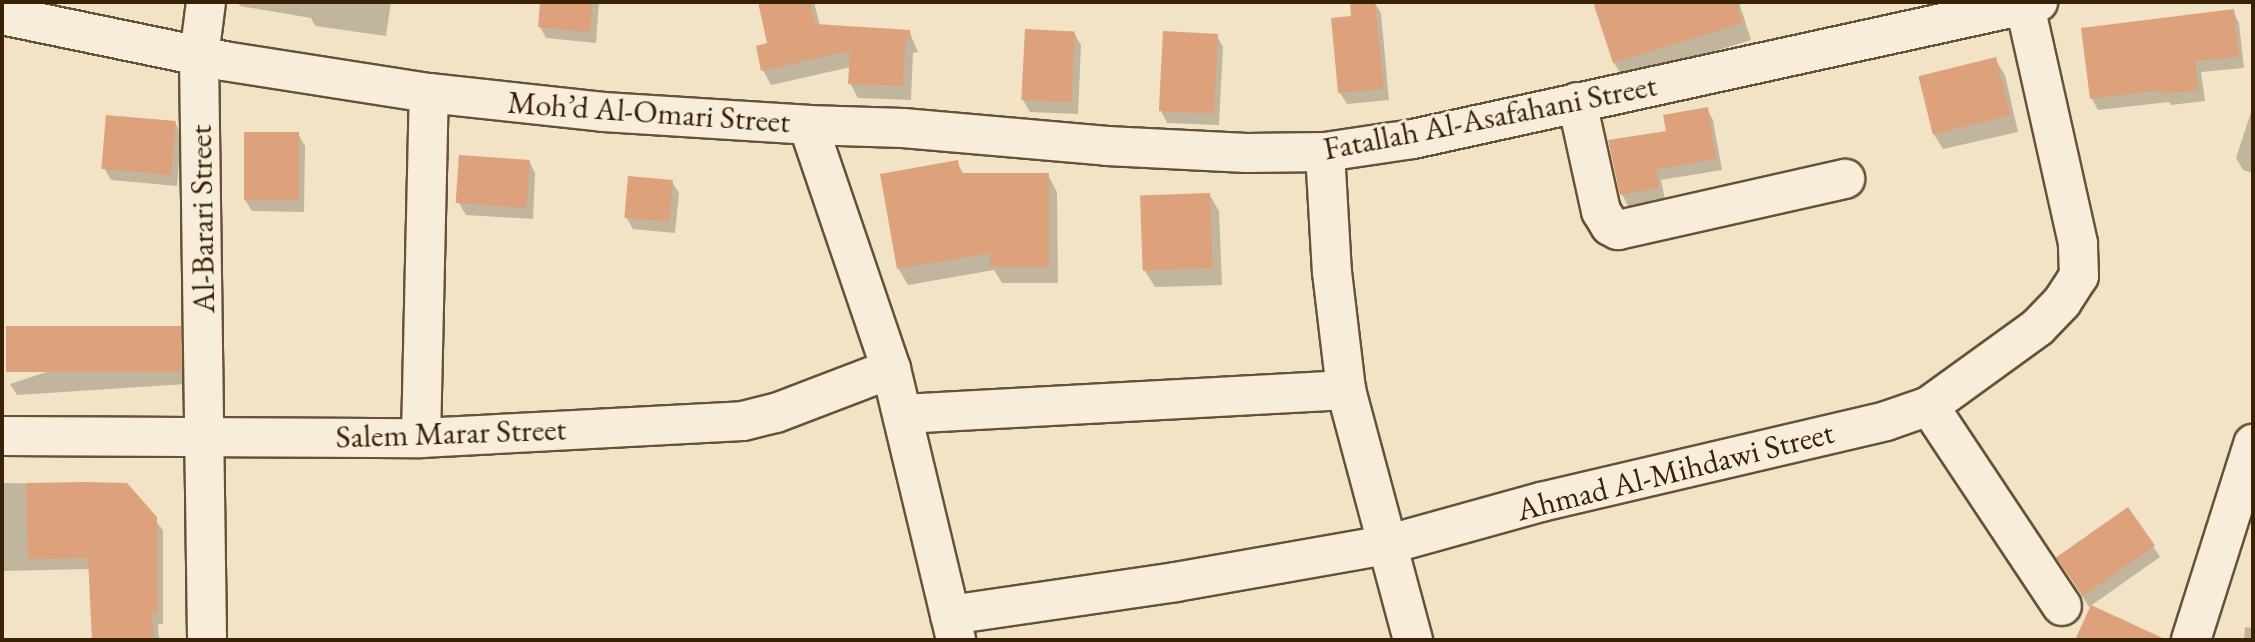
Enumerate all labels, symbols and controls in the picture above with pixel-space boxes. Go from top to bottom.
street label: Fatallah Al-Asafahani Street [1320,66,1660,168]
street label: Moh’d Al-Omari Street [506,83,792,141]
street label: Al-Barari Street [181,124,223,314]
street label: Salem Marar Street [335,410,567,456]
street label: Ahmad Al-Mihdawi Street [1512,413,1838,529]

